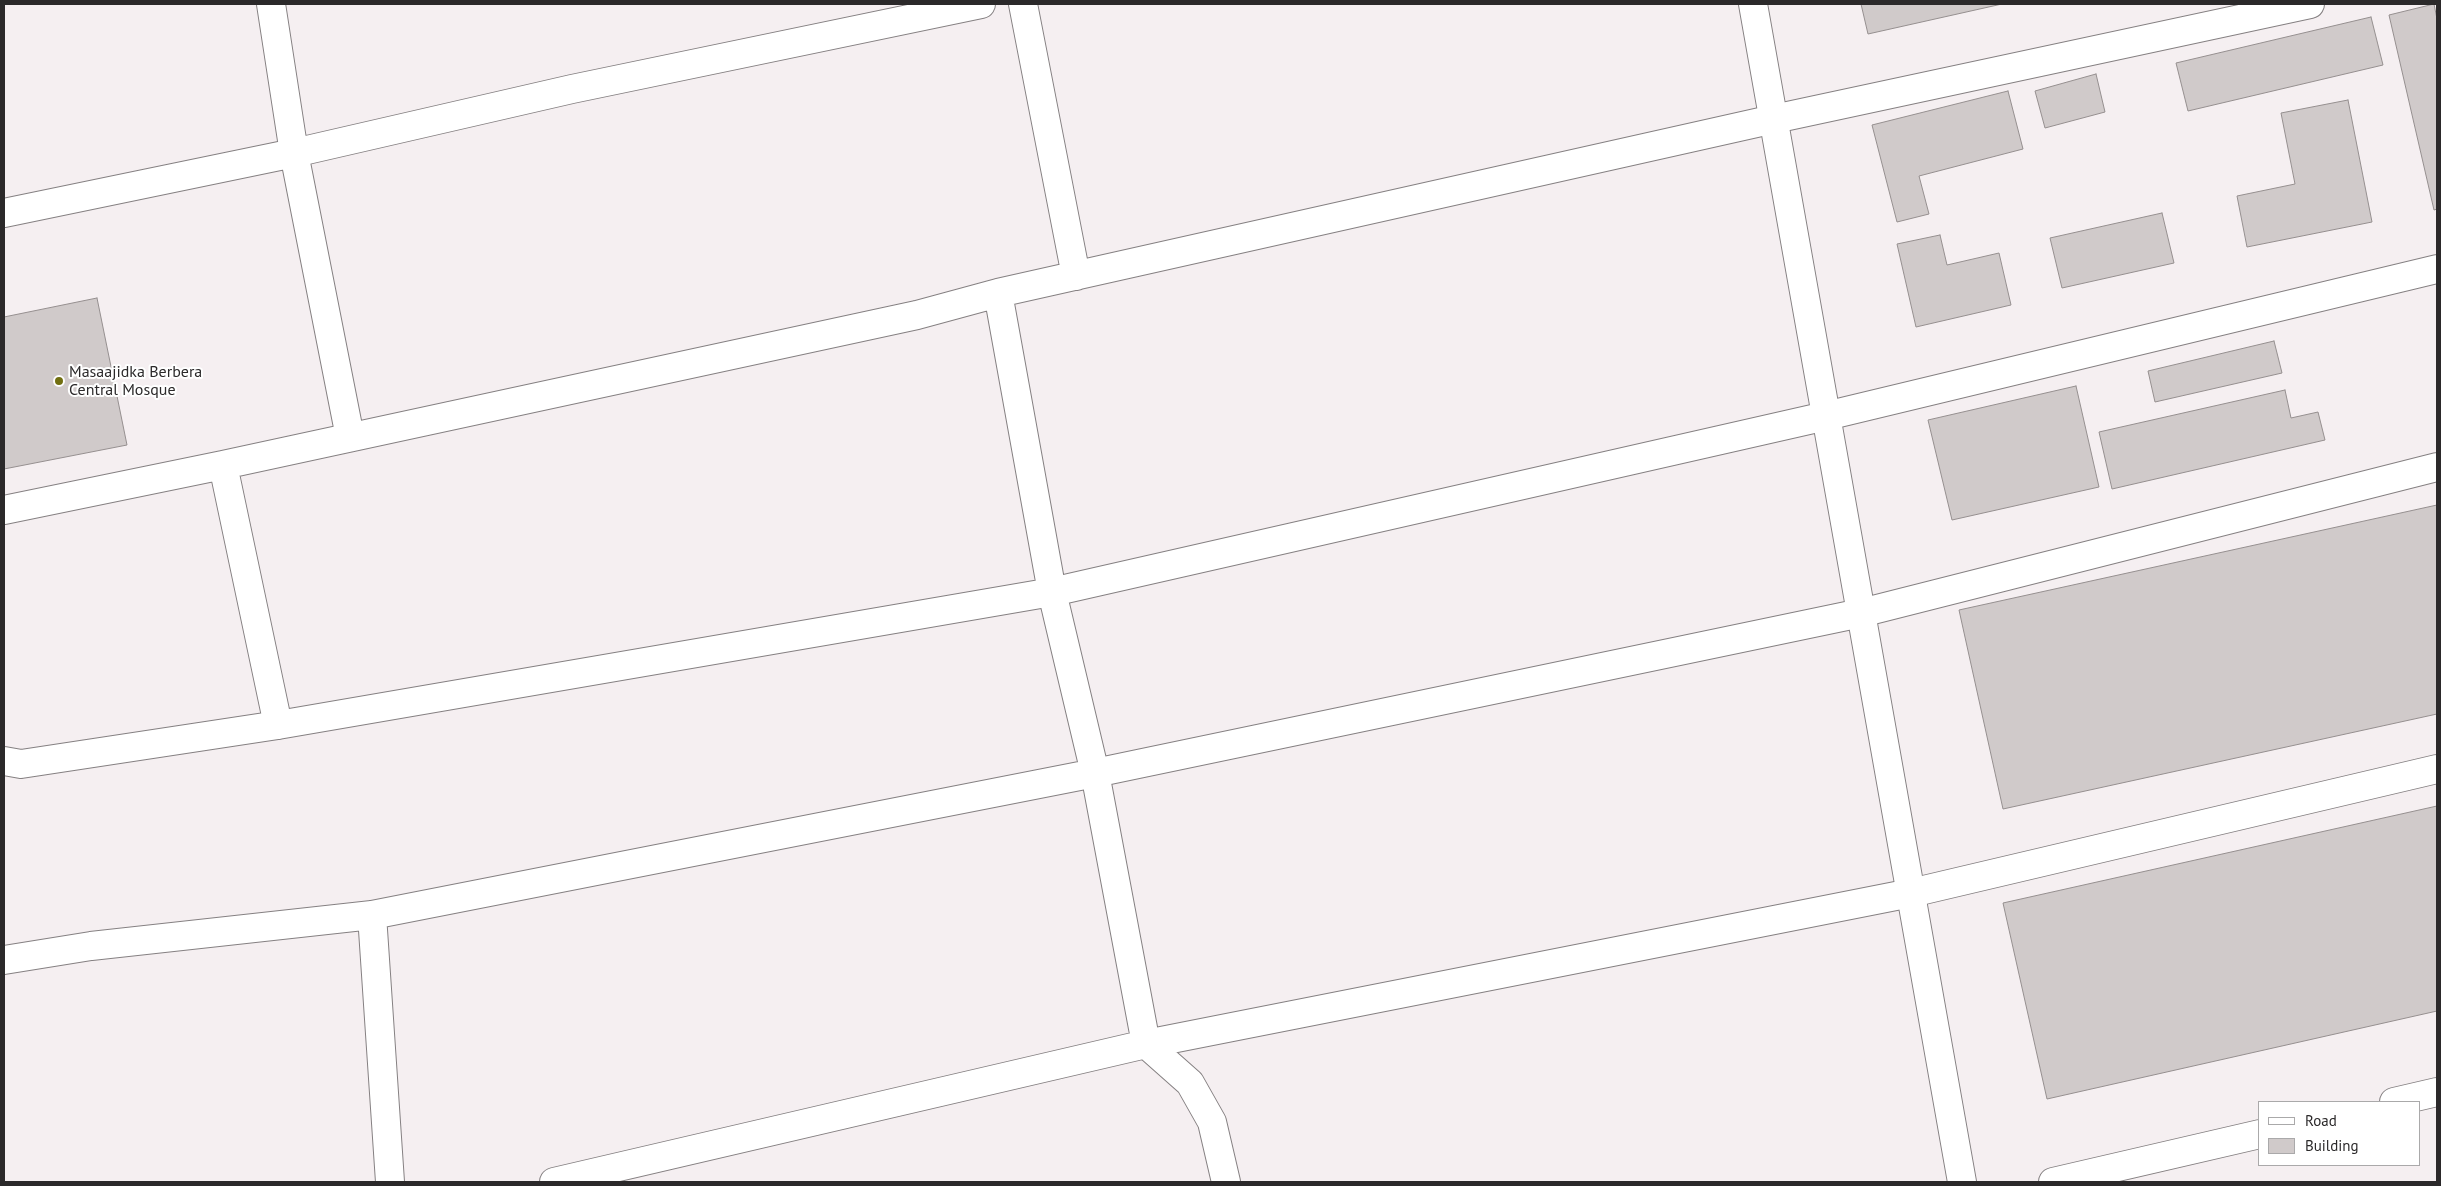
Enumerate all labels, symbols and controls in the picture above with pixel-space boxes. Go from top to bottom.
place label: Masaajidka Berbera Central Mosque [69,362,202,400]
marker: Masaajidka Berbera Central Mosque [53,375,65,387]
legend [2258,1101,2421,1166]
text: Road [2305,1111,2337,1130]
text: Building [2305,1136,2359,1155]

